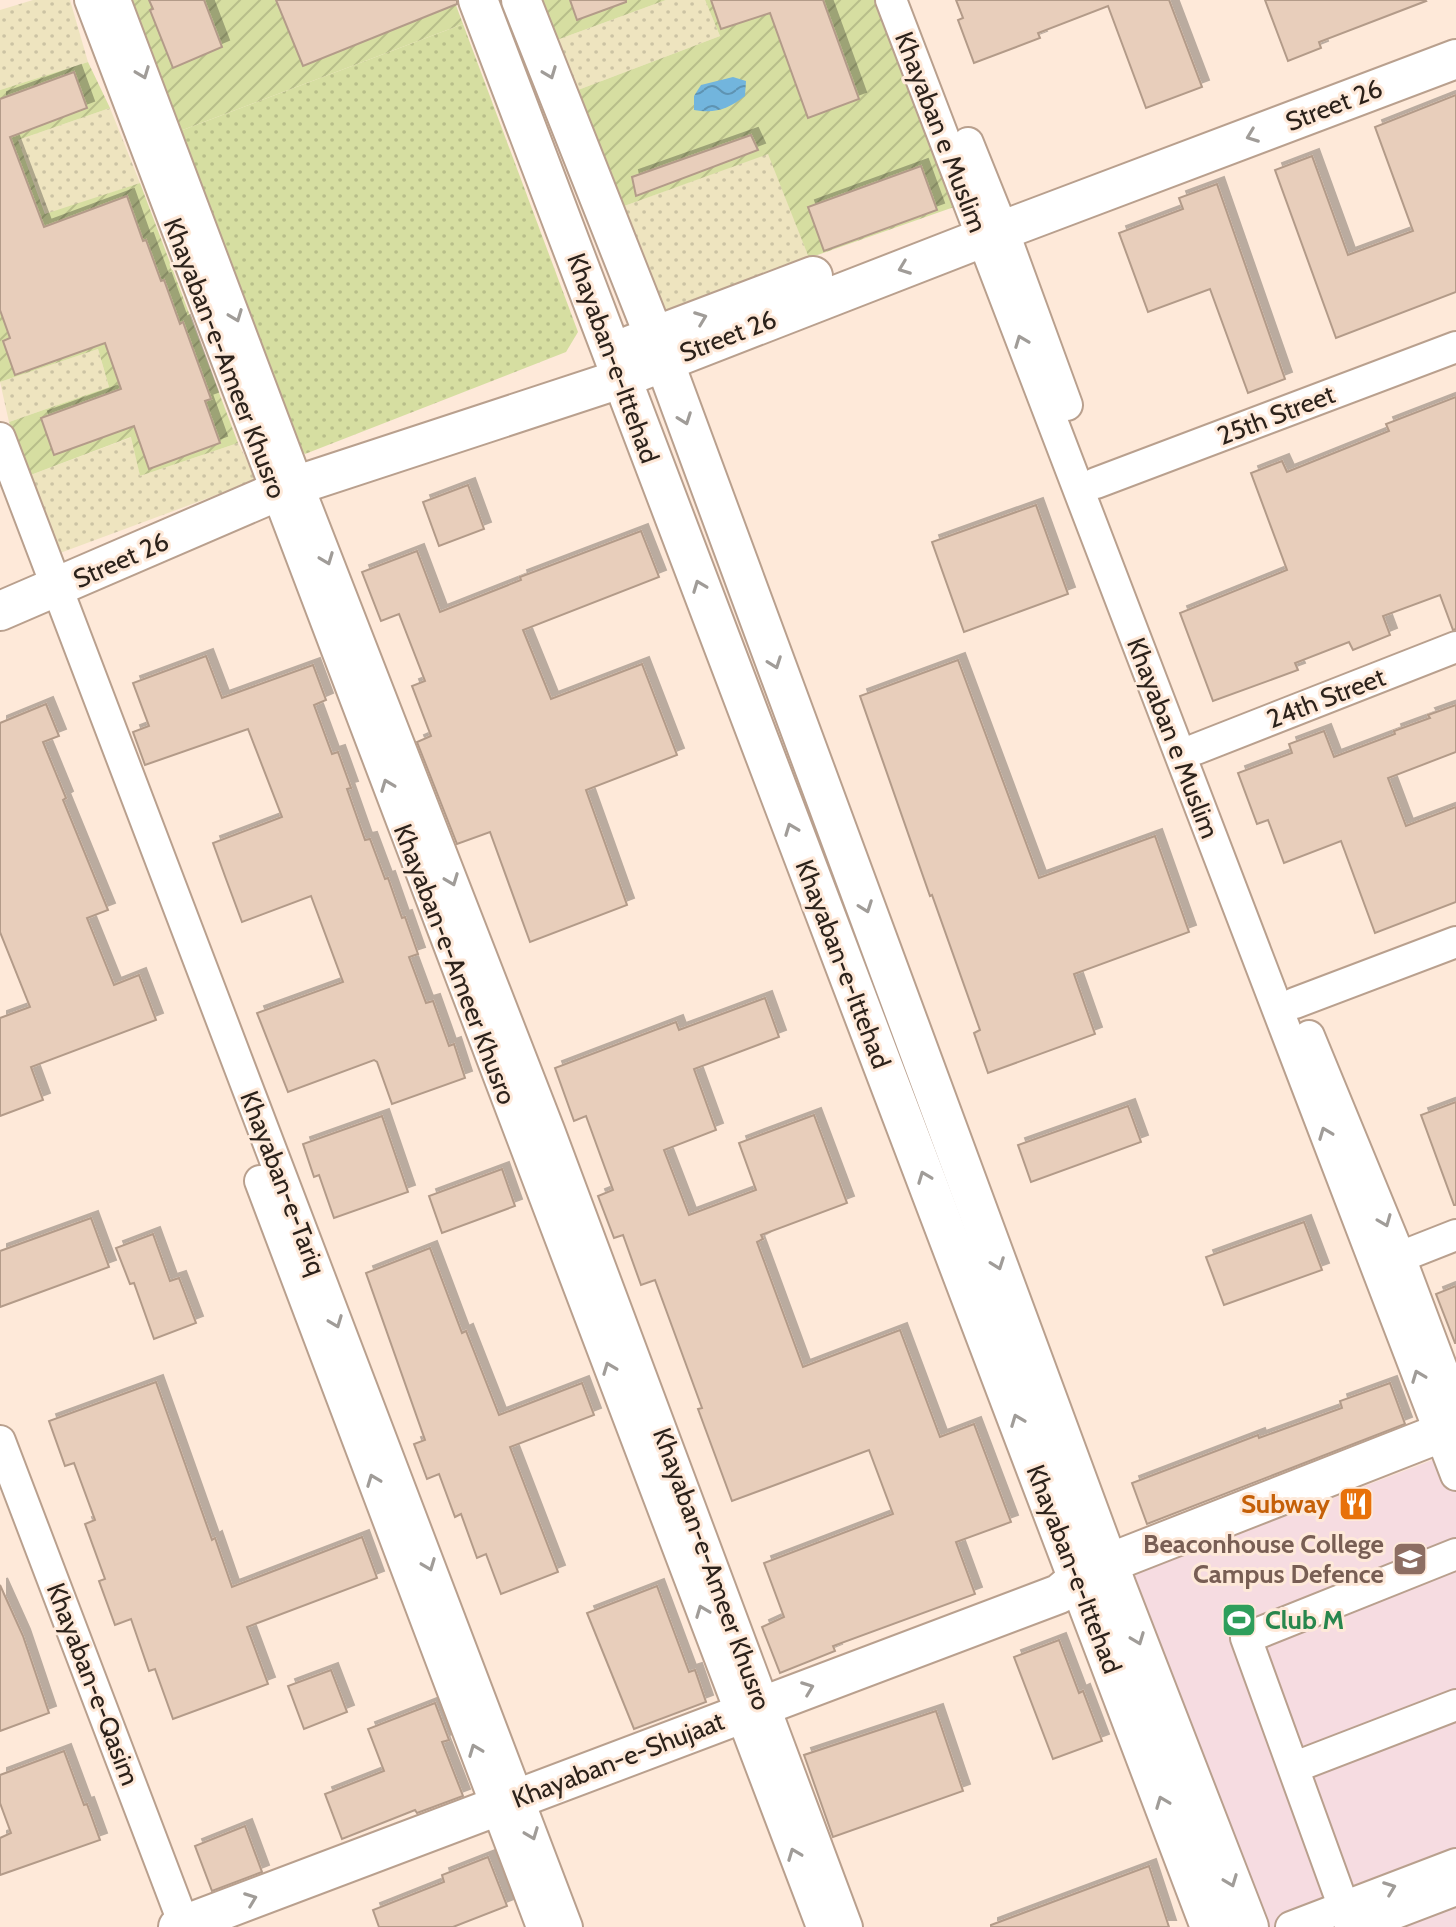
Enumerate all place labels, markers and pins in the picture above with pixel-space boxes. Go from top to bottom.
restaurant icon: Subway [1337,1485,1375,1523]
place label: Subway [1241,1488,1330,1520]
place label: Beaconhouse College Campus Defence [1143,1528,1384,1590]
school or university icon: Beaconhouse College Campus Defence [1391,1540,1429,1578]
sports icon: Club M [1220,1601,1258,1639]
place label: Club M [1265,1604,1344,1636]

